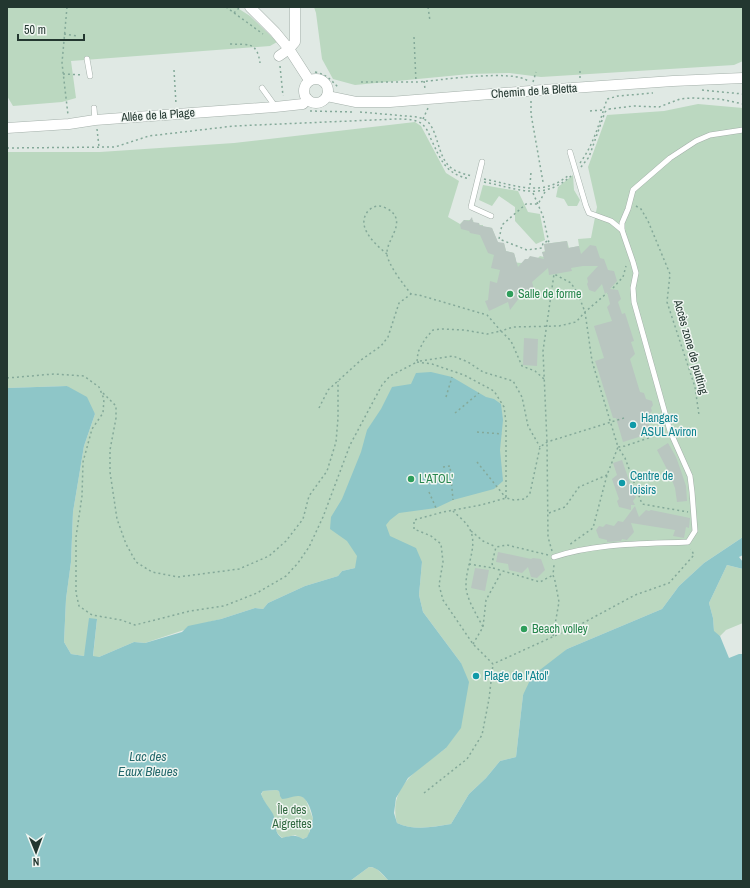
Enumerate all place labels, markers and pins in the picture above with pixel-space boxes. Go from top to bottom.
place label: Salle de forme [518,286,581,302]
marker: Salle de forme [505,289,515,299]
place label: Hangars ASUL Aviron [640,410,697,440]
marker: Hangars ASUL Aviron [628,420,638,430]
place label: Centre de loisirs [630,468,673,498]
place label: L'ATOL' [419,471,453,487]
marker: L'ATOL' [406,474,416,484]
marker: Centre de loisirs [617,478,627,488]
place label: Beach volley [532,621,588,637]
marker: Beach volley [519,624,529,634]
place label: Plage de l'Atol' [484,668,549,684]
marker: Plage de l'Atol' [471,671,481,681]

